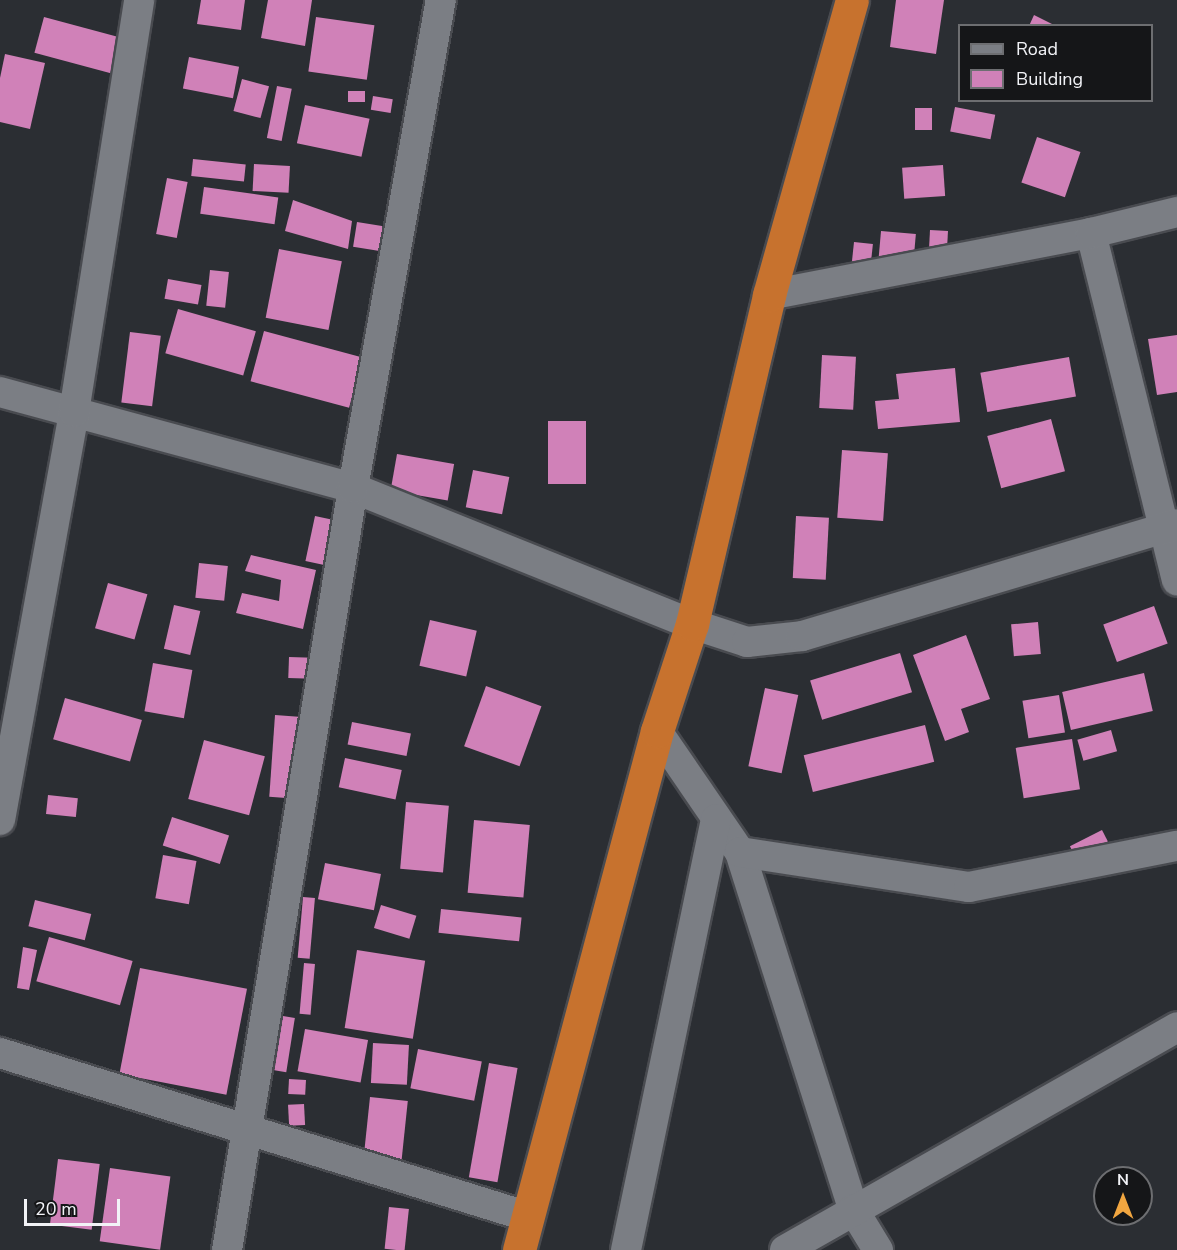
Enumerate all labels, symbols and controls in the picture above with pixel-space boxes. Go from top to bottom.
legend [958,24,1153,102]
text: Road [1016,37,1058,61]
text: Building [1016,67,1083,91]
north arrow [1093,1166,1153,1226]
text: N [1117,1169,1129,1191]
scale bar [27,1187,123,1225]
text: 20 m [35,1197,77,1221]

